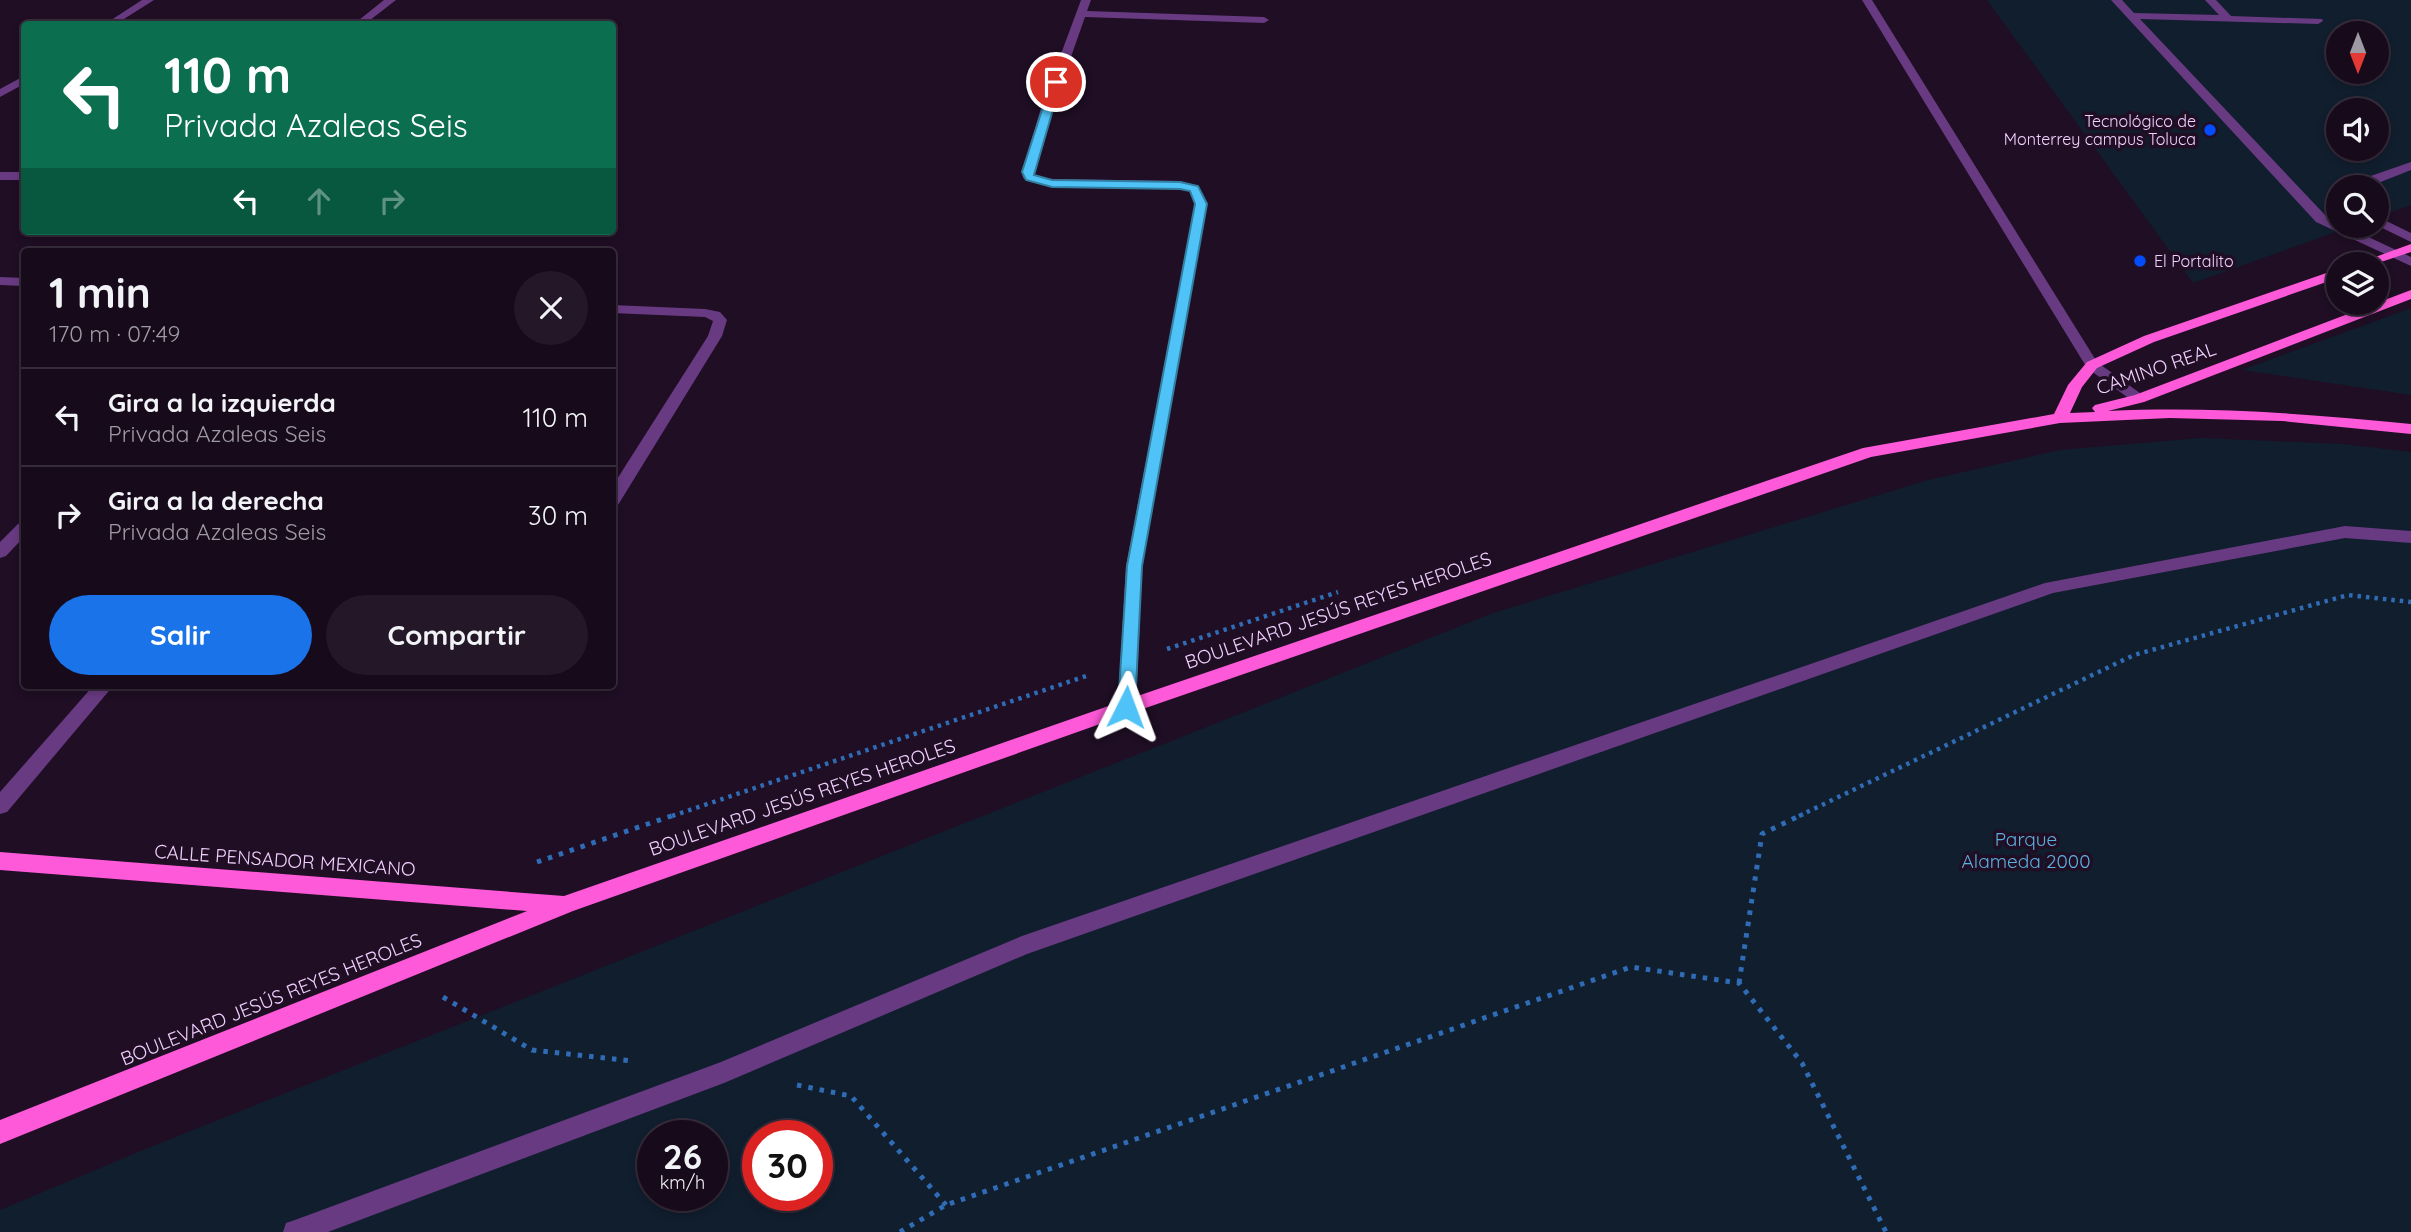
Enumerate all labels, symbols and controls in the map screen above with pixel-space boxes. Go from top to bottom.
north arrow [2326,21,2389,84]
map controls [2326,21,2389,315]
text: 110 m [164,44,291,105]
icon: left [49,49,140,140]
pin [1026,52,1086,112]
icon: arrive [1037,63,1075,101]
button: sound [2326,98,2389,161]
text: Privada Azaleas Seis [164,105,468,145]
place label: Tecnológico de Monterrey campus Toluca [2004,111,2196,149]
marker: Tecnológico de Monterrey campus Toluca [2202,122,2218,138]
button: search [2326,175,2389,238]
icon: left [227,182,265,220]
icon: ahead [300,182,338,220]
icon: right [373,182,411,220]
place label: El Portalito [2154,251,2234,271]
button: layers [2326,252,2389,315]
marker: El Portalito [2132,253,2148,269]
text: 1 min [49,266,151,319]
button: close [514,271,588,345]
text: 170 m · 07:49 [49,319,180,348]
street label: CAMINO REAL [2093,336,2219,400]
text: Gira a la izquierda [108,386,336,419]
icon: left [49,398,87,436]
text: 110 m [522,401,588,434]
text: Privada Azaleas Seis [108,419,326,448]
text: Gira a la derecha [108,484,324,517]
icon: right [49,496,87,534]
text: 30 m [528,499,588,532]
text: Privada Azaleas Seis [108,517,326,546]
street label: BOULEVARD JESÚS REYES HEROLES [1182,546,1494,674]
button: Salir [49,595,312,675]
button: Compartir [326,595,588,675]
position arrow [1089,670,1163,744]
street label: BOULEVARD JESÚS REYES HEROLES [646,733,958,861]
park label: Parque Alameda 2000 [1962,827,2090,873]
street label: CALLE PENSADOR MEXICANO [154,839,416,881]
street label: BOULEVARD JESÚS REYES HEROLES [117,927,425,1071]
speed limit sign: 30 [742,1120,833,1211]
text: 26 [663,1134,702,1178]
text: km/h [660,1171,705,1194]

